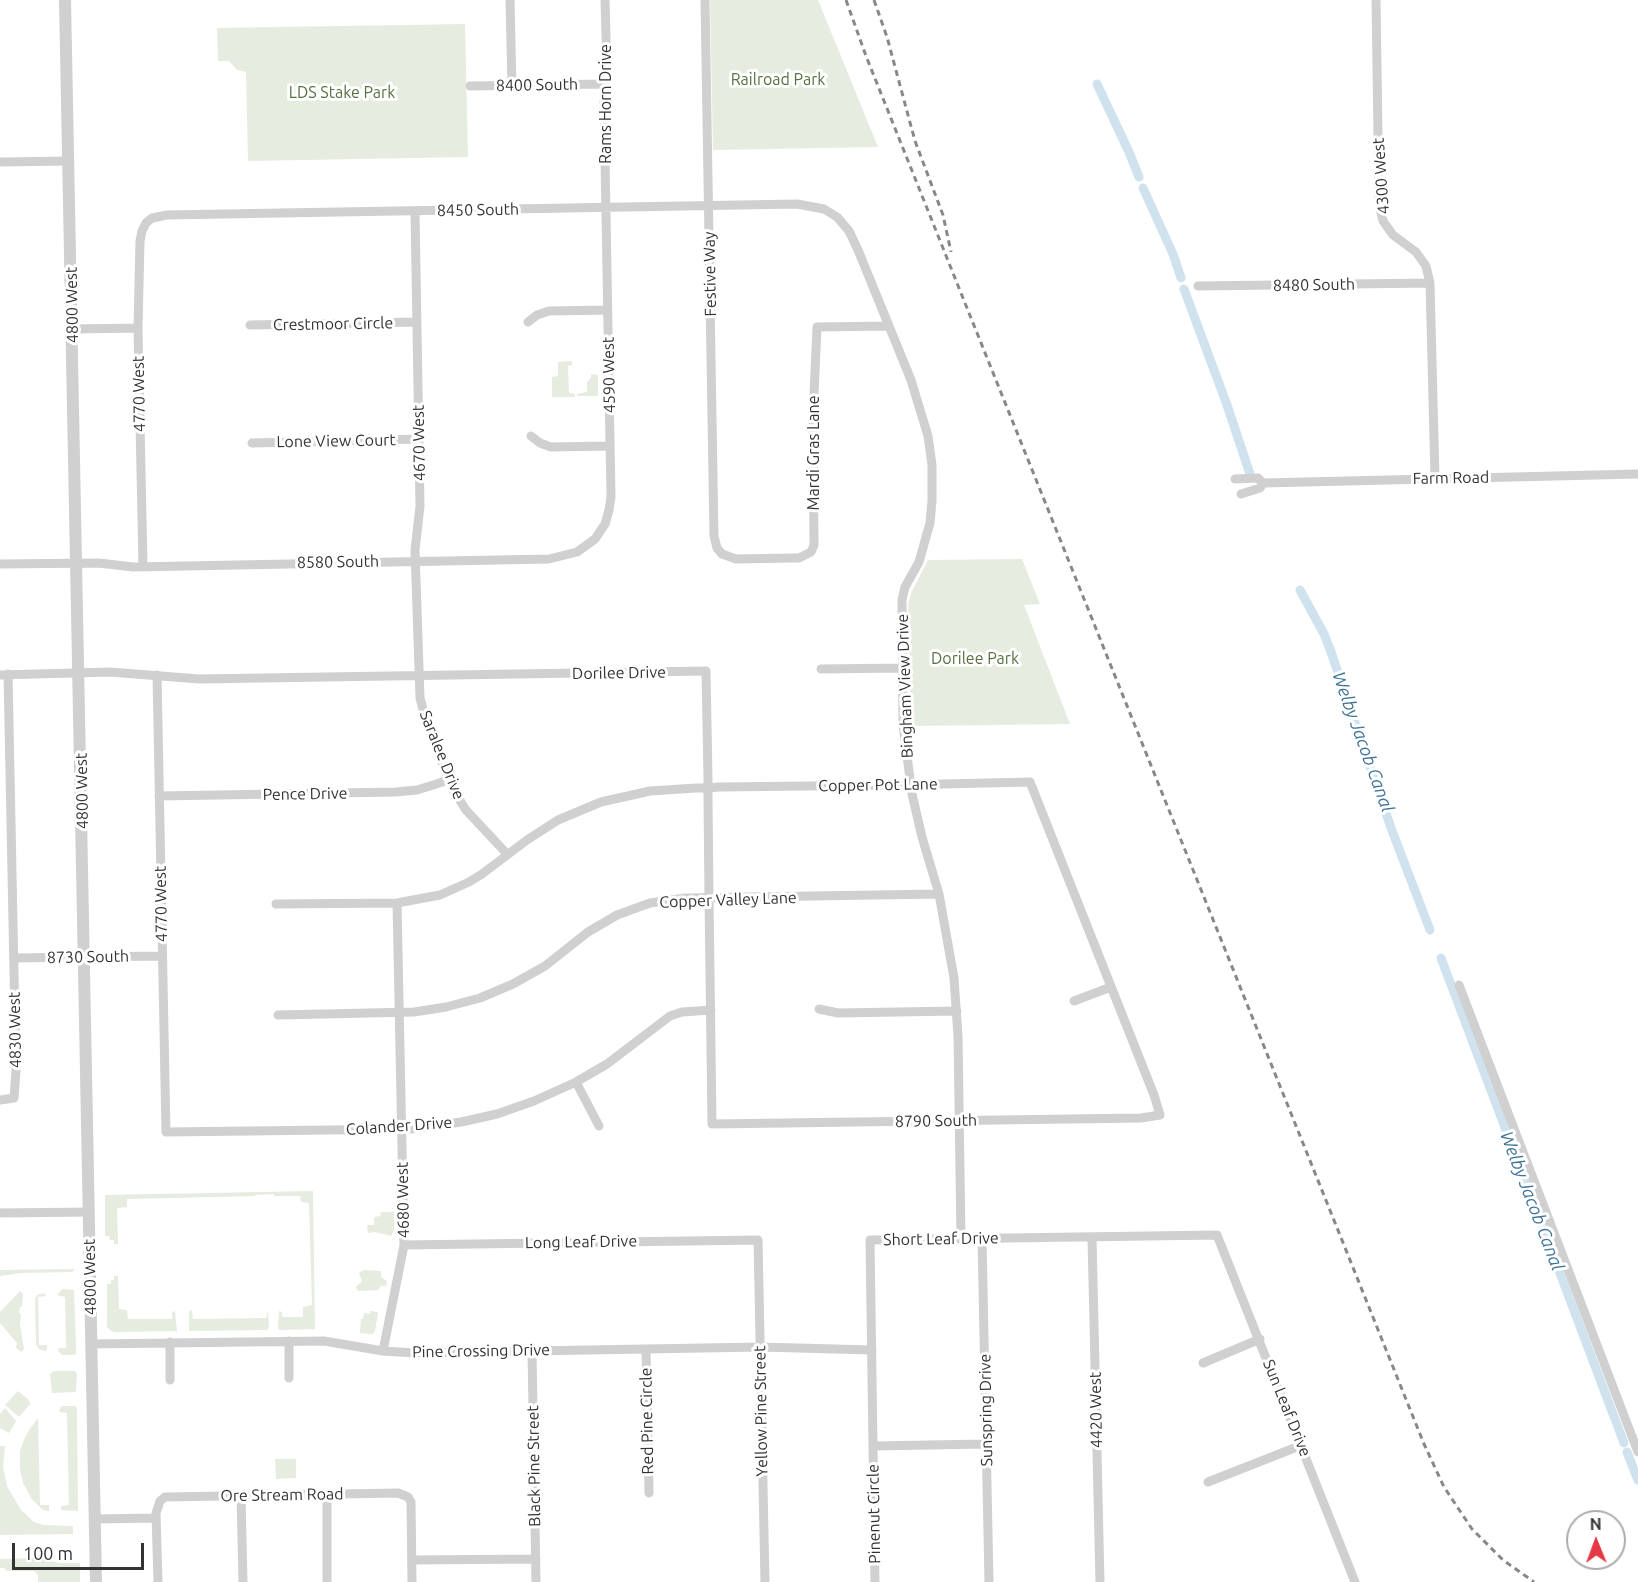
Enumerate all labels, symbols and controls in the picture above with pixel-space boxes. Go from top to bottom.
street label: Rams Horn Drive [596,44,616,164]
park label: Railroad Park [731,70,825,90]
street label: 8400 South [496,75,578,95]
park label: LDS Stake Park [289,83,395,103]
street label: 4300 West [1369,137,1393,215]
street label: 8450 South [437,200,519,220]
street label: Festive Way [700,231,720,317]
street label: 4800 West [62,267,82,343]
street label: 8480 South [1273,275,1355,295]
street label: Crestmoor Circle [273,313,393,335]
street label: 4590 West [599,337,619,413]
street label: 4770 West [129,356,149,432]
street label: Mardi Gras Lane [804,396,824,510]
street label: 4670 West [409,405,429,481]
street label: Lone View Court [276,430,396,452]
street label: Farm Road [1413,468,1489,488]
street label: 8580 South [297,552,379,572]
street label: Bingham View Drive [893,613,917,759]
park label: Dorilee Park [931,649,1019,669]
street label: Dorilee Drive [572,663,666,683]
water label: Welby Jacob Canal [1328,669,1398,815]
street label: Saralee Drive [415,708,469,802]
street label: 4800 West [72,753,92,829]
street label: Copper Pot Lane [818,774,938,796]
street label: Pence Drive [262,784,348,804]
street label: 4770 West [151,866,171,942]
street label: Copper Valley Lane [659,888,797,912]
street label: 8730 South [47,947,129,967]
street label: 4830 West [5,992,25,1068]
street label: 8790 South [895,1111,977,1131]
street label: Colander Drive [345,1113,453,1139]
water label: Welby Jacob Canal [1495,1128,1569,1274]
street label: 4680 West [393,1162,413,1238]
street label: Short Leaf Drive [883,1228,999,1250]
street label: Long Leaf Drive [525,1231,637,1253]
street label: 4800 West [80,1239,100,1315]
street label: Pine Crossing Drive [412,1340,550,1362]
street label: Yellow Pine Street [750,1345,772,1477]
street label: Sunspring Drive [975,1353,997,1467]
street label: Sun Leaf Drive [1259,1357,1315,1459]
street label: Red Pine Circle [636,1367,658,1475]
street label: 4420 West [1086,1372,1106,1448]
street label: Black Pine Street [523,1405,545,1527]
street label: Pinenut Circle [864,1464,884,1564]
street label: Ore Stream Road [220,1484,344,1506]
north arrow [1566,1510,1626,1570]
text: N [1590,1515,1602,1533]
scale bar [15,1531,147,1569]
text: 100 m [23,1543,73,1563]

